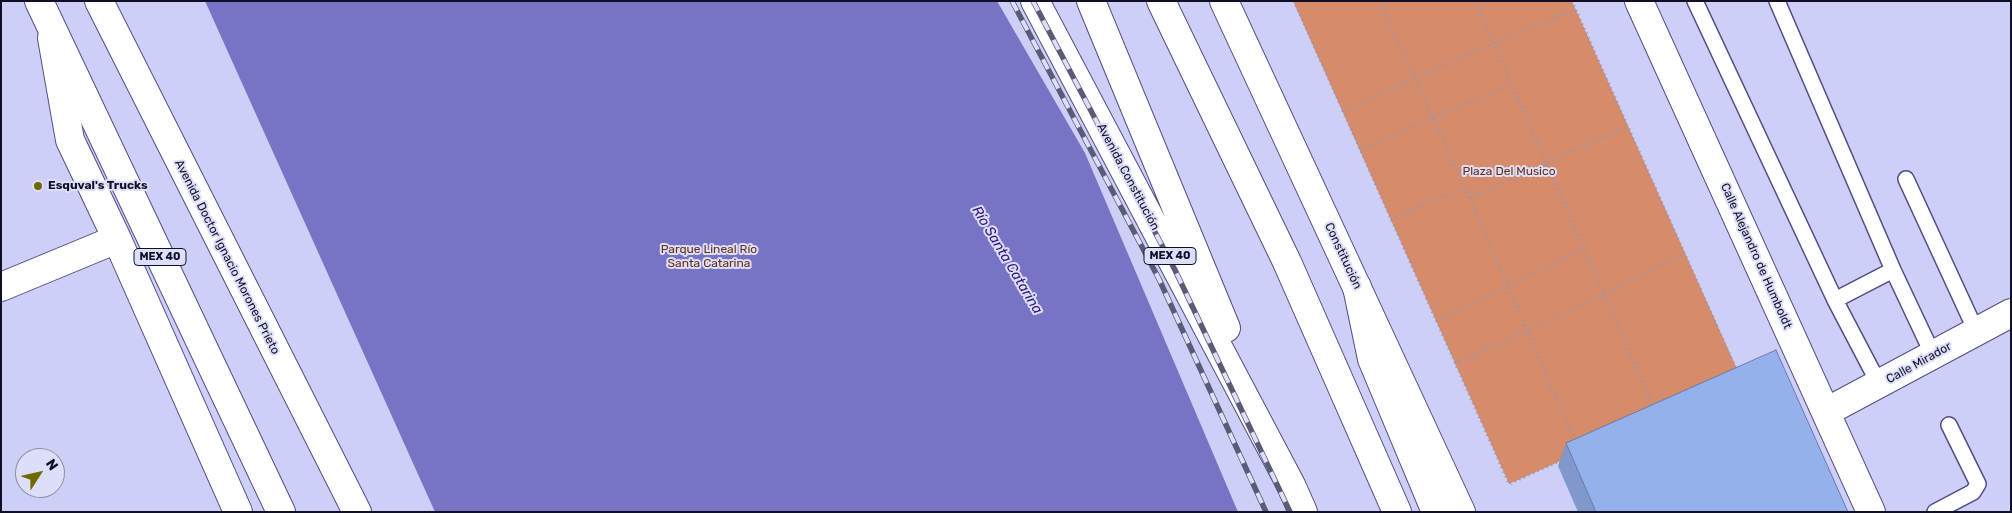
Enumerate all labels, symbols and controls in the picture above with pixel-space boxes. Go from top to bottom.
street label: Avenida Constitución [1094,121,1162,233]
street label: Avenida Doctor Ignacio Morones Prieto [171,157,283,357]
park label: Plaza Del Musico [1462,165,1556,179]
place label: Esquval's Trucks [48,179,148,193]
marker: Esquval's Trucks [32,180,44,192]
street label: Calle Alejandro de Humboldt [1717,181,1795,331]
water label: Río Santa Catarina [968,203,1046,317]
street label: Constitución [1321,221,1365,291]
park label: Parque Lineal Río Santa Catarina [661,243,757,271]
road number: MEX 40 [134,248,186,266]
road number: MEX 40 [1144,248,1196,264]
street label: Calle Mirador [1884,339,1954,387]
north arrow [15,448,65,498]
text: N [42,456,62,474]

